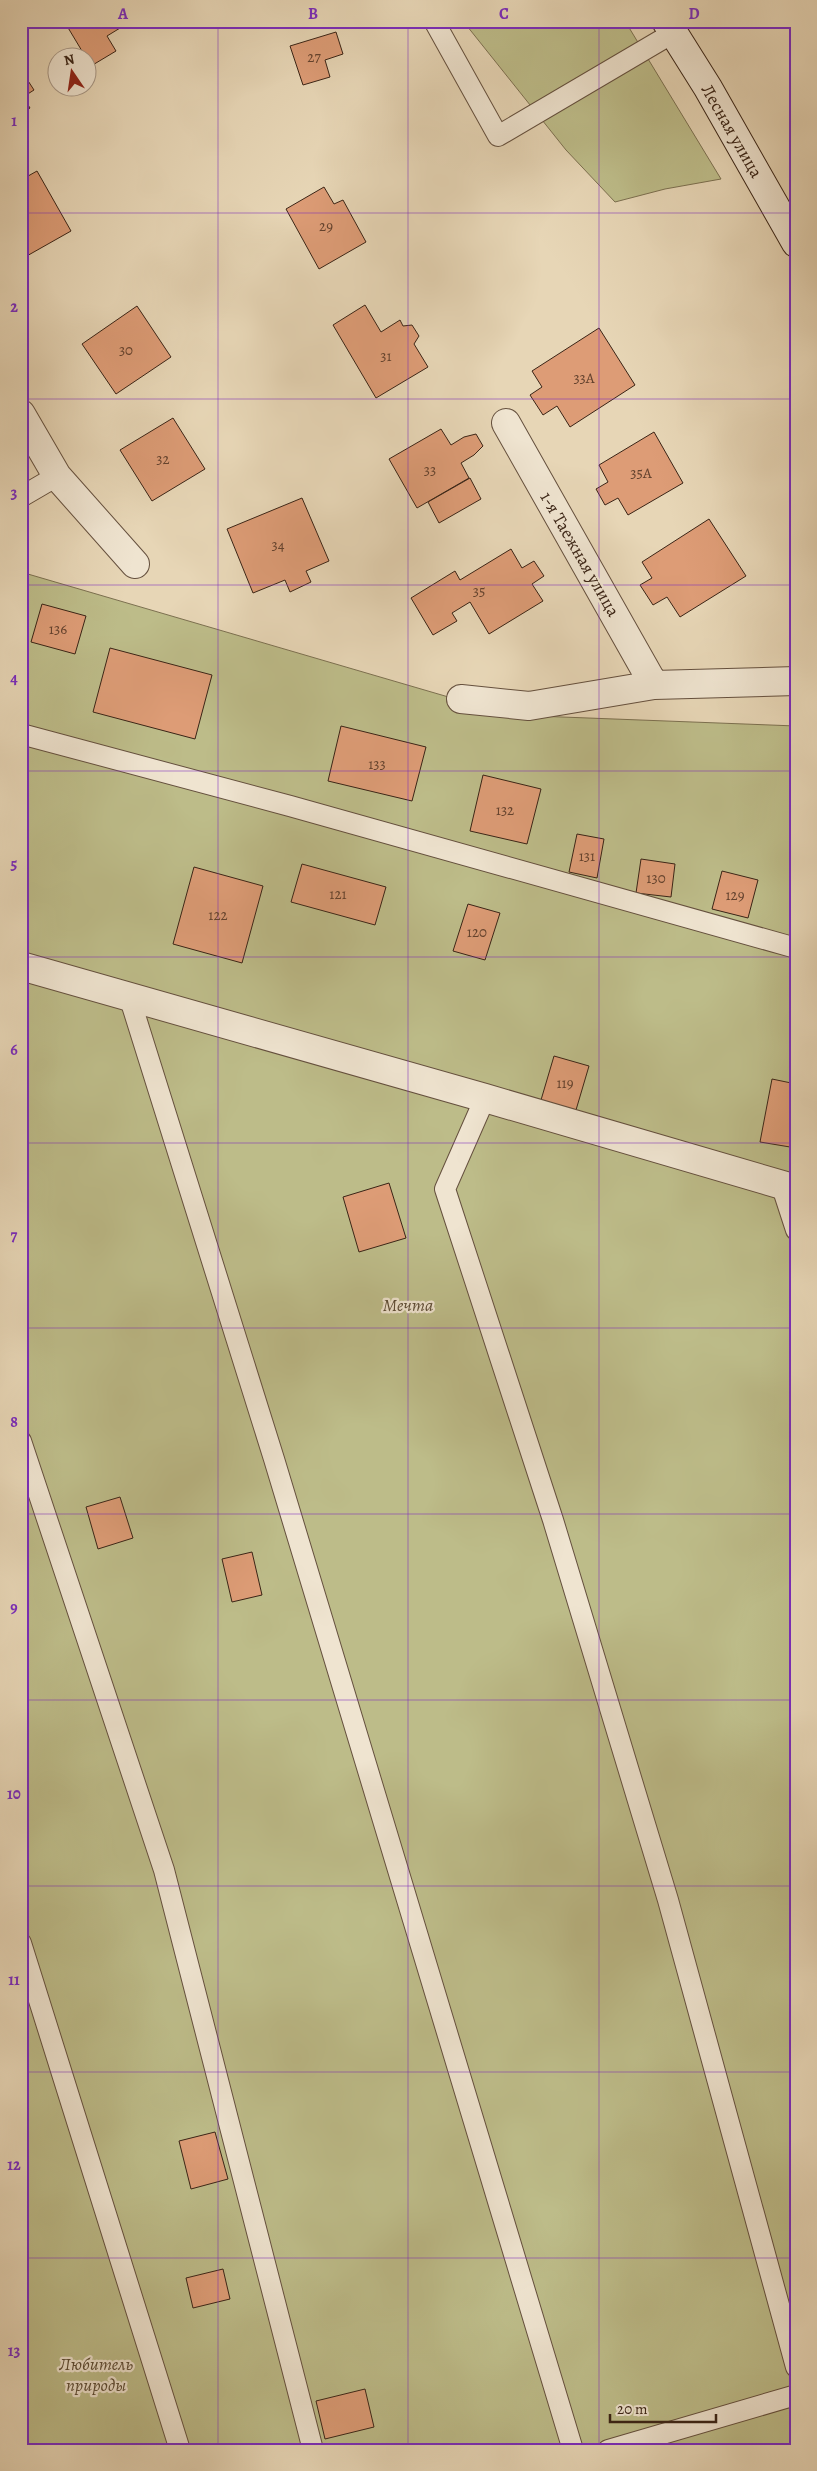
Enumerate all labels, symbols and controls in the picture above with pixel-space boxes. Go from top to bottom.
text: A [117,3,129,25]
text: B [308,3,318,25]
text: C [499,3,509,25]
text: D [688,3,700,25]
house number: 27 [307,47,321,67]
north arrow [48,48,98,98]
text: N [62,49,76,70]
street label: Лесная улица [696,80,769,183]
text: 1 [11,110,17,132]
house number: 29 [319,216,333,236]
text: 2 [10,296,18,318]
house number: 30 [119,340,133,360]
house number: 31 [380,346,392,366]
house number: 33А [573,368,595,388]
house number: 32 [156,449,170,469]
house number: 33 [424,460,436,480]
house number: 35А [630,463,652,483]
text: 3 [11,482,18,504]
street label: 1-я Таежная улица [534,487,626,621]
house number: 34 [271,535,285,555]
house number: 35 [473,581,485,601]
house number: 136 [49,619,67,639]
text: 4 [10,668,18,690]
house number: 133 [368,754,386,774]
house number: 132 [496,800,514,820]
house number: 131 [579,846,595,866]
text: 5 [11,853,18,875]
house number: 130 [646,868,666,888]
house number: 121 [329,884,347,904]
house number: 129 [725,885,745,905]
house number: 122 [208,905,228,925]
house number: 120 [467,922,487,942]
text: 6 [10,1039,18,1061]
house number: 119 [556,1073,574,1093]
text: 7 [11,1225,18,1247]
park label: Мечта [383,1293,433,1317]
text: 8 [10,1411,18,1433]
text: 9 [10,1597,18,1619]
text: 10 [7,1783,21,1805]
text: 11 [8,1969,20,1991]
text: 12 [7,2154,21,2176]
text: 13 [8,2340,20,2362]
park label: Любитель природы [58,2352,133,2397]
scale bar [610,2391,716,2423]
text: 20 m [617,2399,648,2419]

